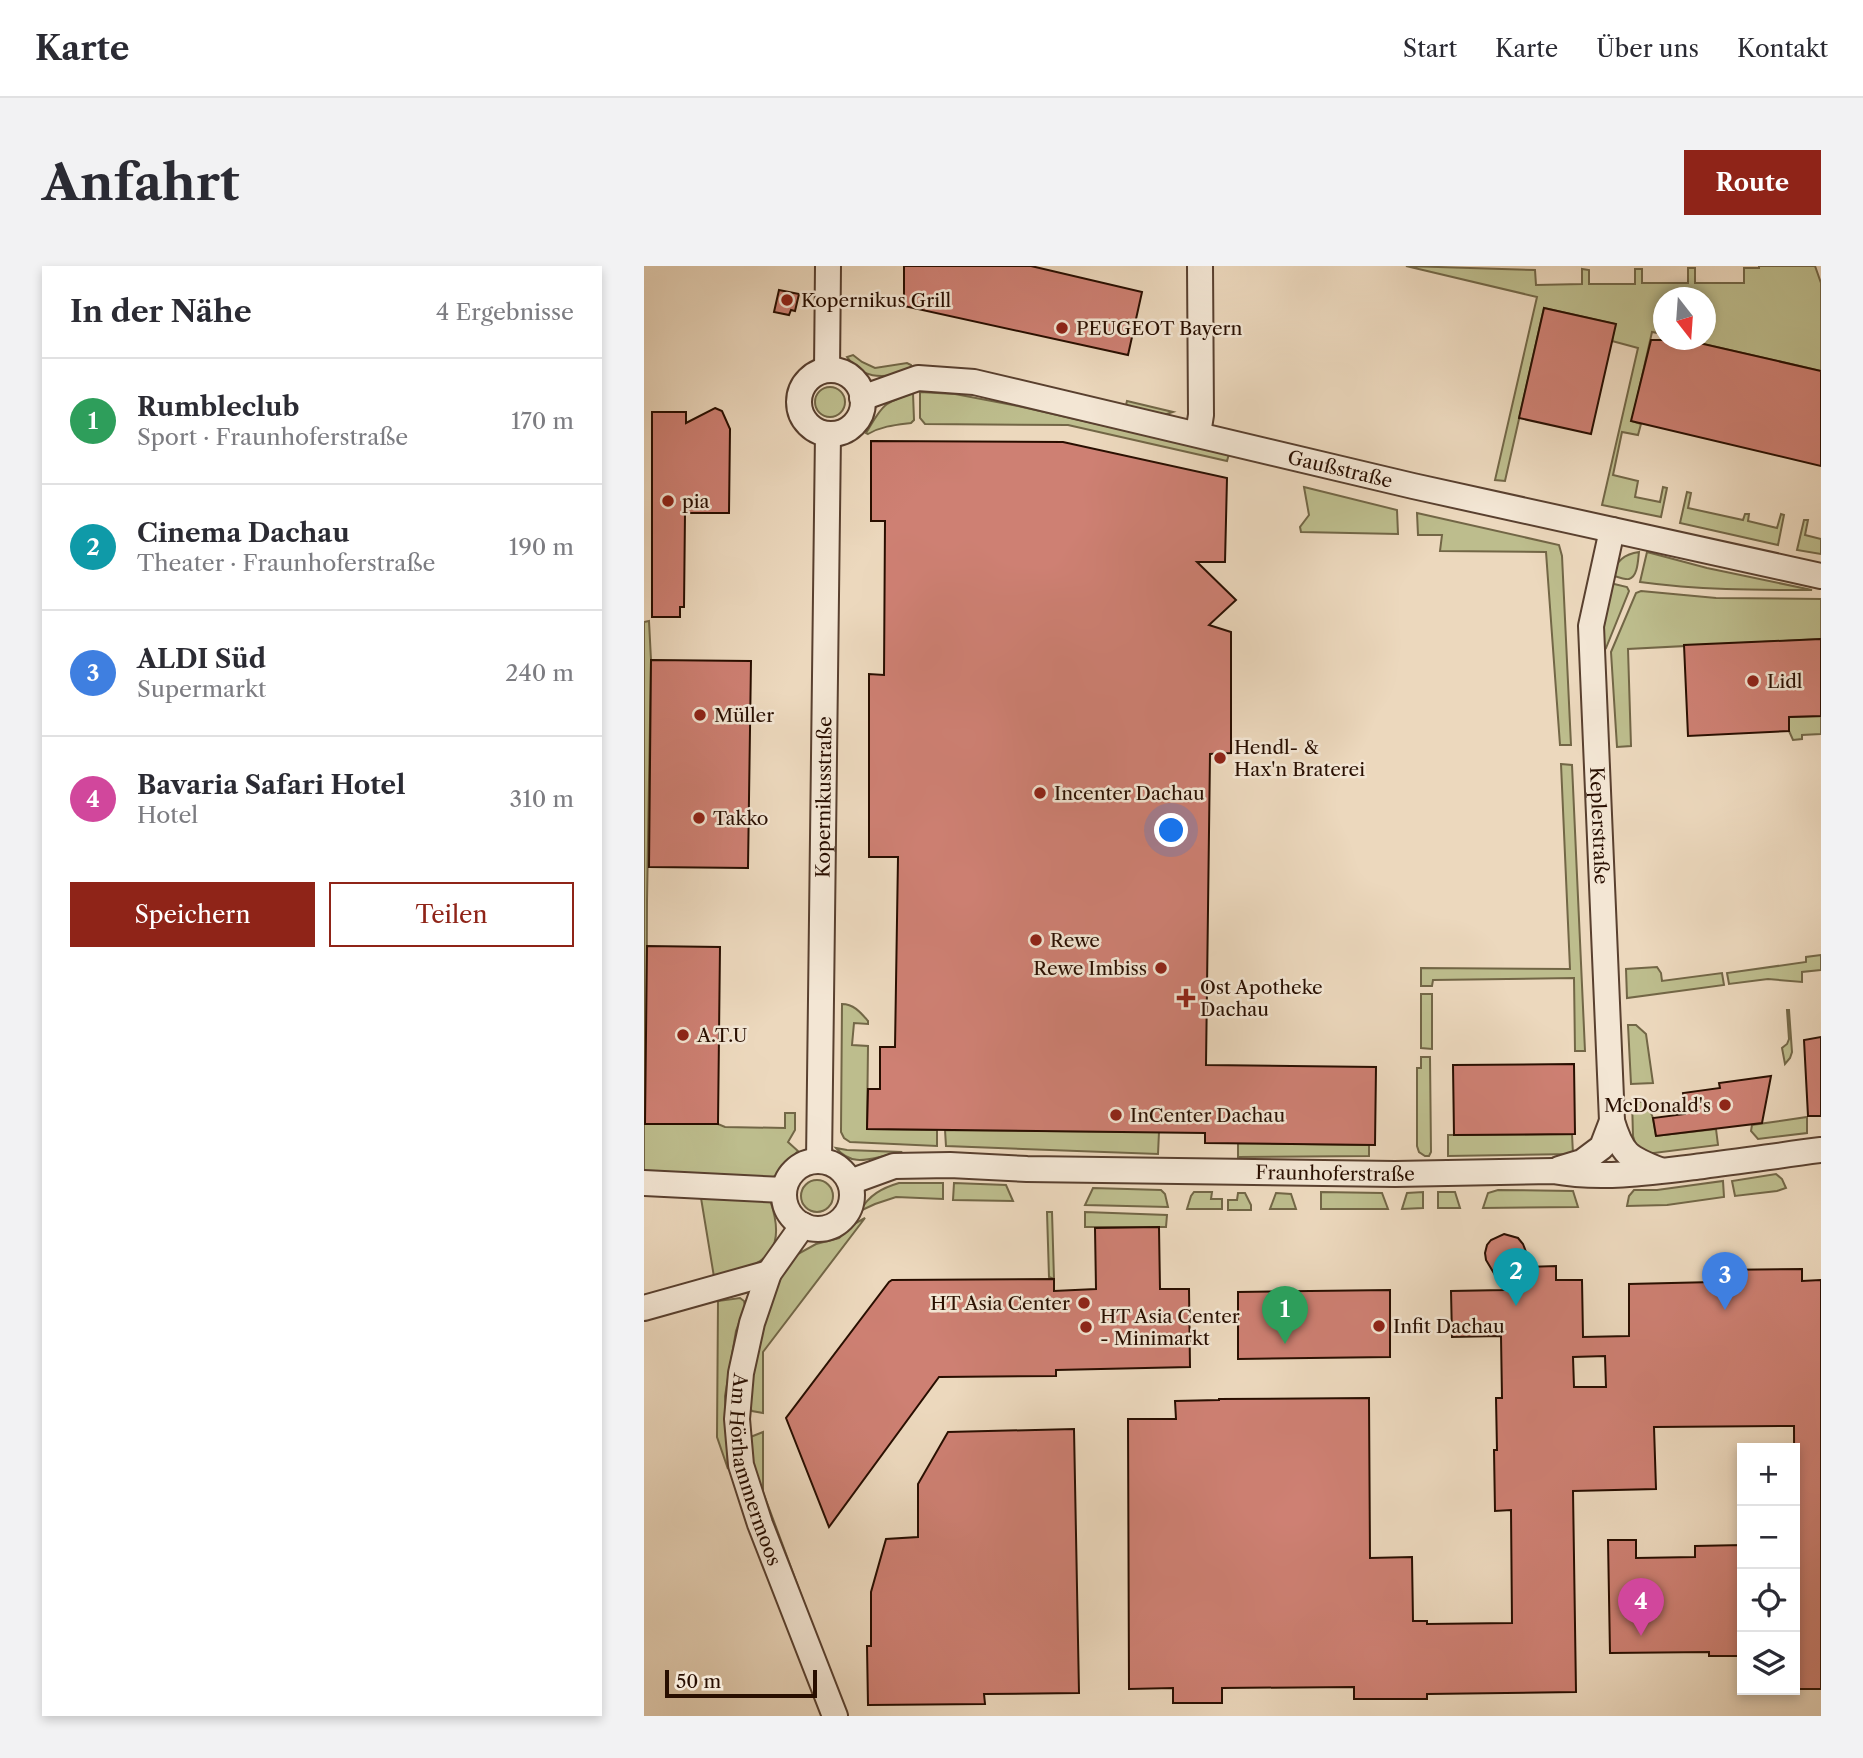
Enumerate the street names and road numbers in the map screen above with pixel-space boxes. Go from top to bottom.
street label: Gaußstraße [1286,445,1395,492]
street label: Kopernikusstraße [811,716,836,878]
street label: Keplerstraße [1585,766,1613,885]
street label: Fraunhoferstraße [1255,1161,1415,1186]
street label: Am Hörhammermoos [725,1371,787,1569]

